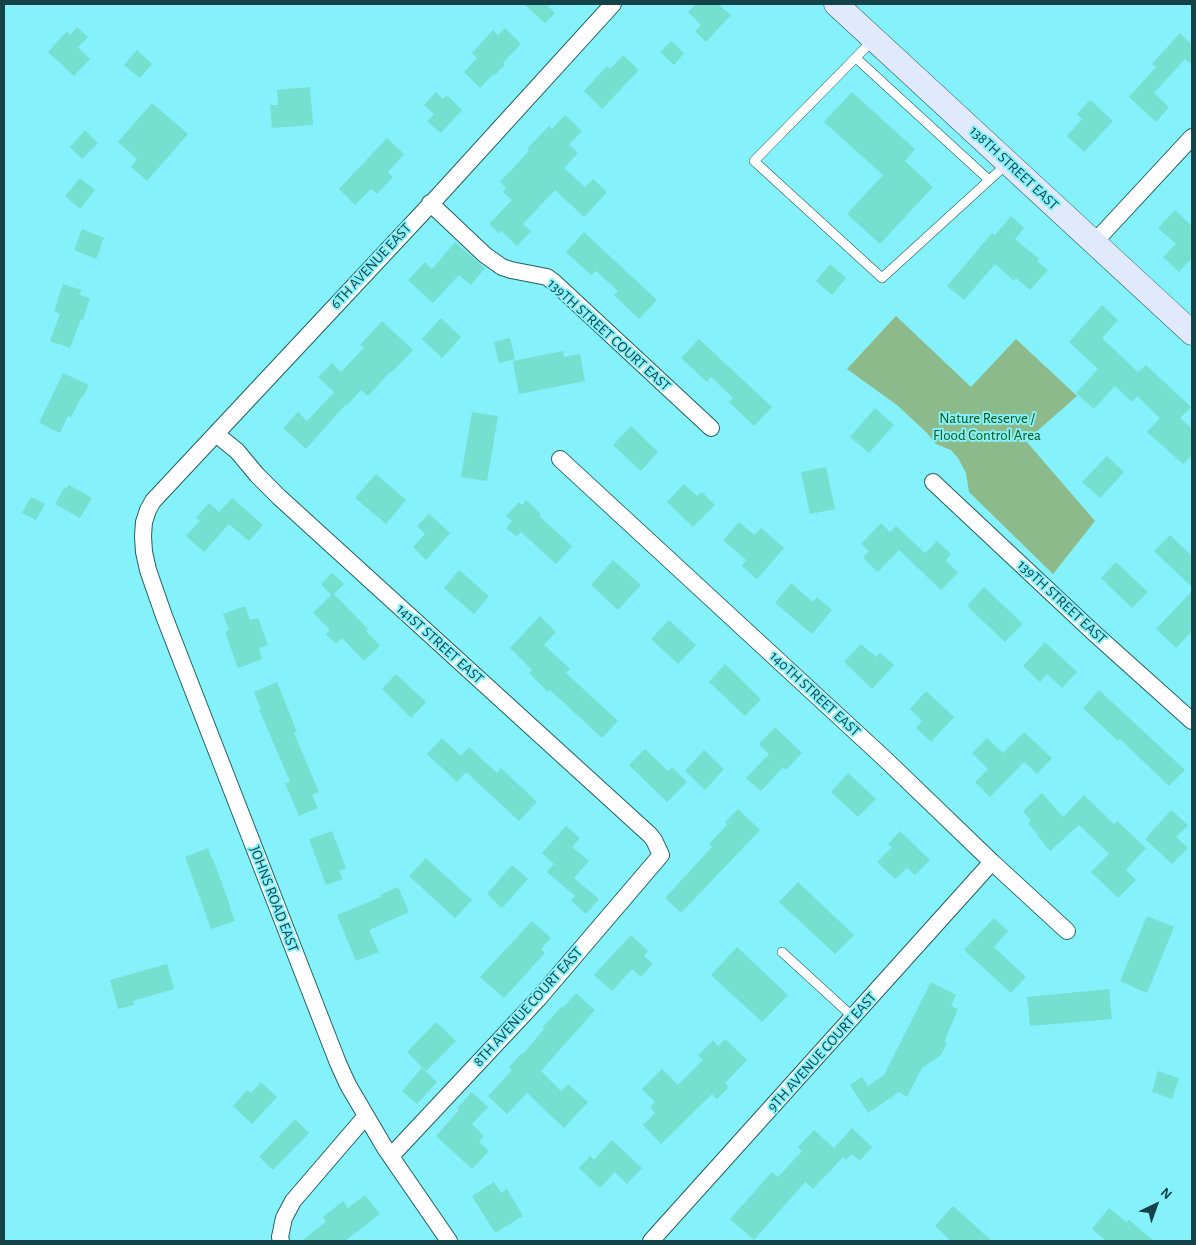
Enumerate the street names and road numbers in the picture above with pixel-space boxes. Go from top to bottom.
street label: 138TH STREET EAST [966,122,1062,214]
street label: 6TH AVENUE EAST [327,219,415,313]
street label: 139TH STREET COURT EAST [544,275,674,395]
street label: 139TH STREET EAST [1014,556,1110,648]
street label: 141ST STREET EAST [393,600,487,688]
street label: 140TH STREET EAST [766,647,864,741]
street label: JOHNS ROAD EAST [245,843,303,955]
street label: 8TH AVENUE COURT EAST [469,943,587,1071]
street label: 9TH AVENUE COURT EAST [763,988,881,1116]

